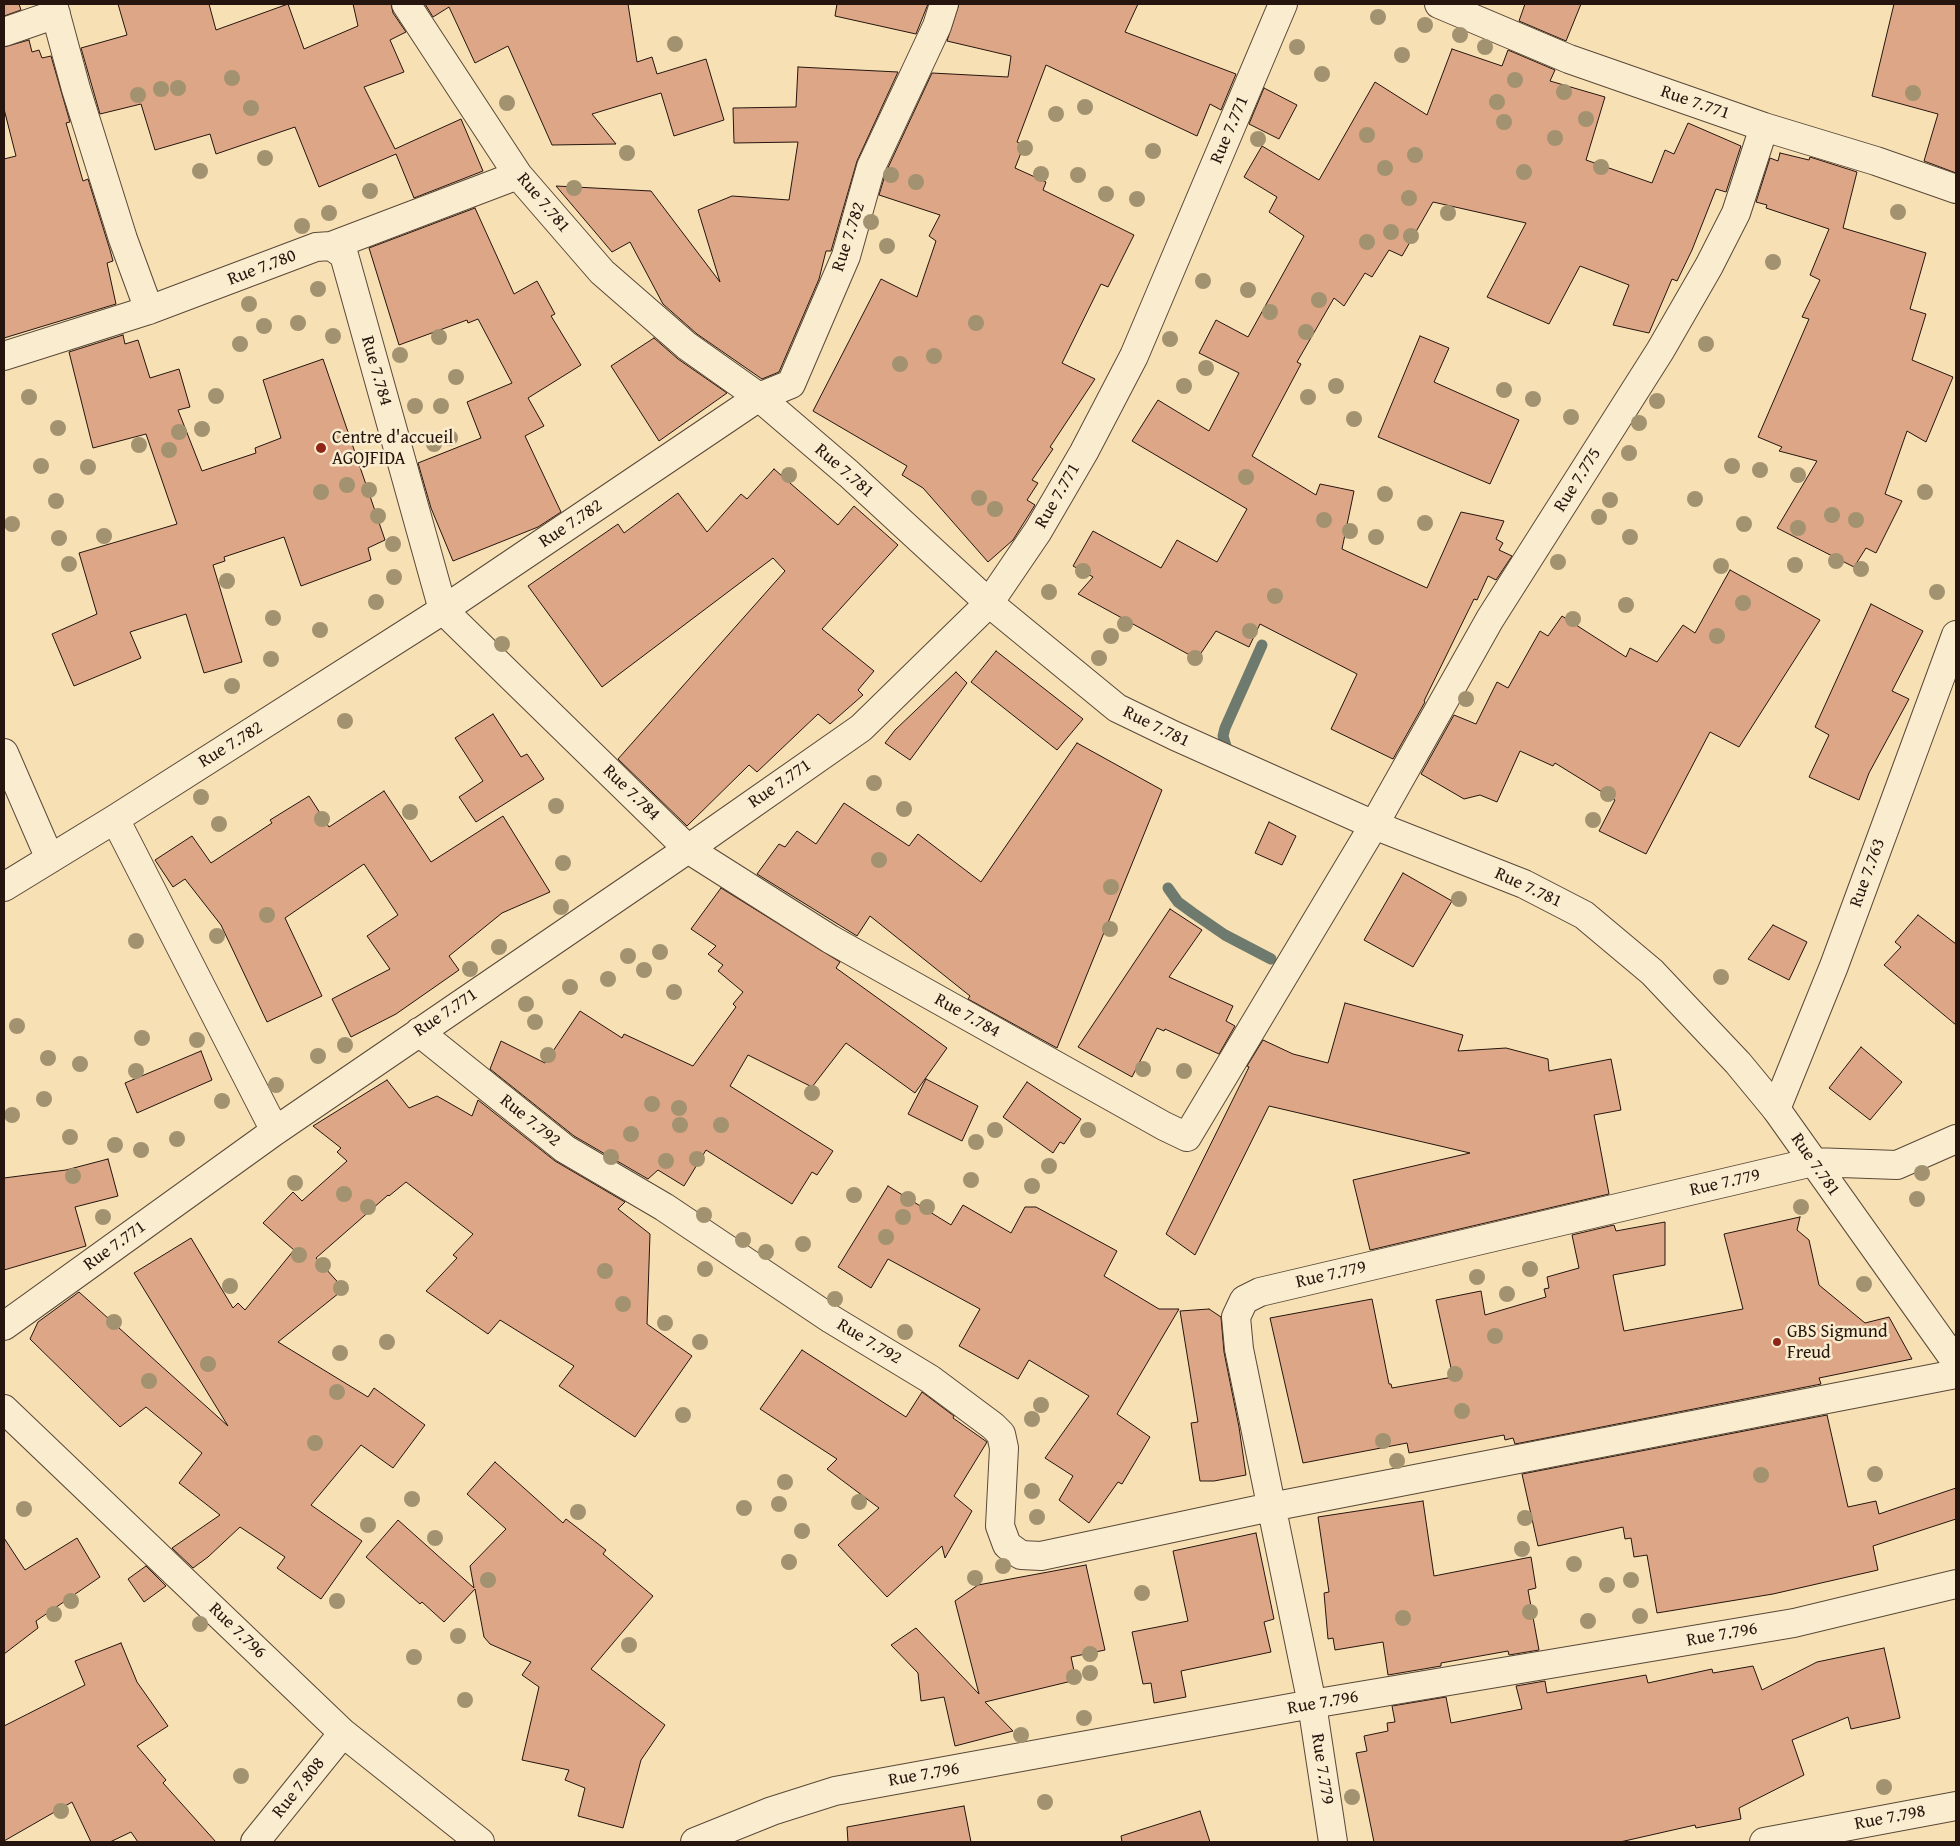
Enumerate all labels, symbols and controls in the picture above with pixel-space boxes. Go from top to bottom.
street label: Rue 7.771 [1658,81,1732,125]
street label: Rue 7.771 [1206,93,1254,167]
street label: Rue 7.781 [512,169,574,237]
street label: Rue 7.782 [828,200,870,274]
street label: Rue 7.780 [225,245,299,291]
street label: Rue 7.784 [356,334,396,408]
place label: Centre d'accueil AGOJFIDA [332,427,453,469]
street label: Rue 7.781 [810,439,878,503]
marker: Centre d'accueil AGOJFIDA [314,441,328,455]
street label: Rue 7.775 [1550,444,1606,516]
street label: Rue 7.771 [1031,460,1085,532]
street label: Rue 7.782 [535,495,607,553]
street label: Rue 7.781 [1119,702,1193,752]
street label: Rue 7.782 [195,717,267,773]
street label: Rue 7.771 [745,755,815,813]
street label: Rue 7.784 [598,760,664,826]
street label: Rue 7.763 [1846,836,1890,910]
street label: Rue 7.781 [1491,863,1565,913]
street label: Rue 7.771 [410,984,482,1042]
street label: Rue 7.784 [930,989,1004,1043]
street label: Rue 7.792 [495,1090,565,1152]
street label: Rue 7.781 [1786,1130,1844,1200]
street label: Rue 7.779 [1688,1164,1762,1202]
street label: Rue 7.771 [80,1216,150,1276]
street label: Rue 7.779 [1294,1256,1368,1294]
street label: Rue 7.792 [833,1314,905,1370]
place label: GBS Sigmund Freud [1787,1321,1888,1364]
marker: GBS Sigmund Freud [1771,1336,1783,1348]
street label: Rue 7.796 [204,1598,270,1664]
street label: Rue 7.796 [1685,1618,1759,1652]
street label: Rue 7.796 [1286,1686,1360,1720]
street label: Rue 7.779 [1306,1732,1338,1806]
street label: Rue 7.808 [268,1753,330,1823]
street label: Rue 7.796 [887,1758,961,1792]
street label: Rue 7.798 [1853,1801,1927,1835]

